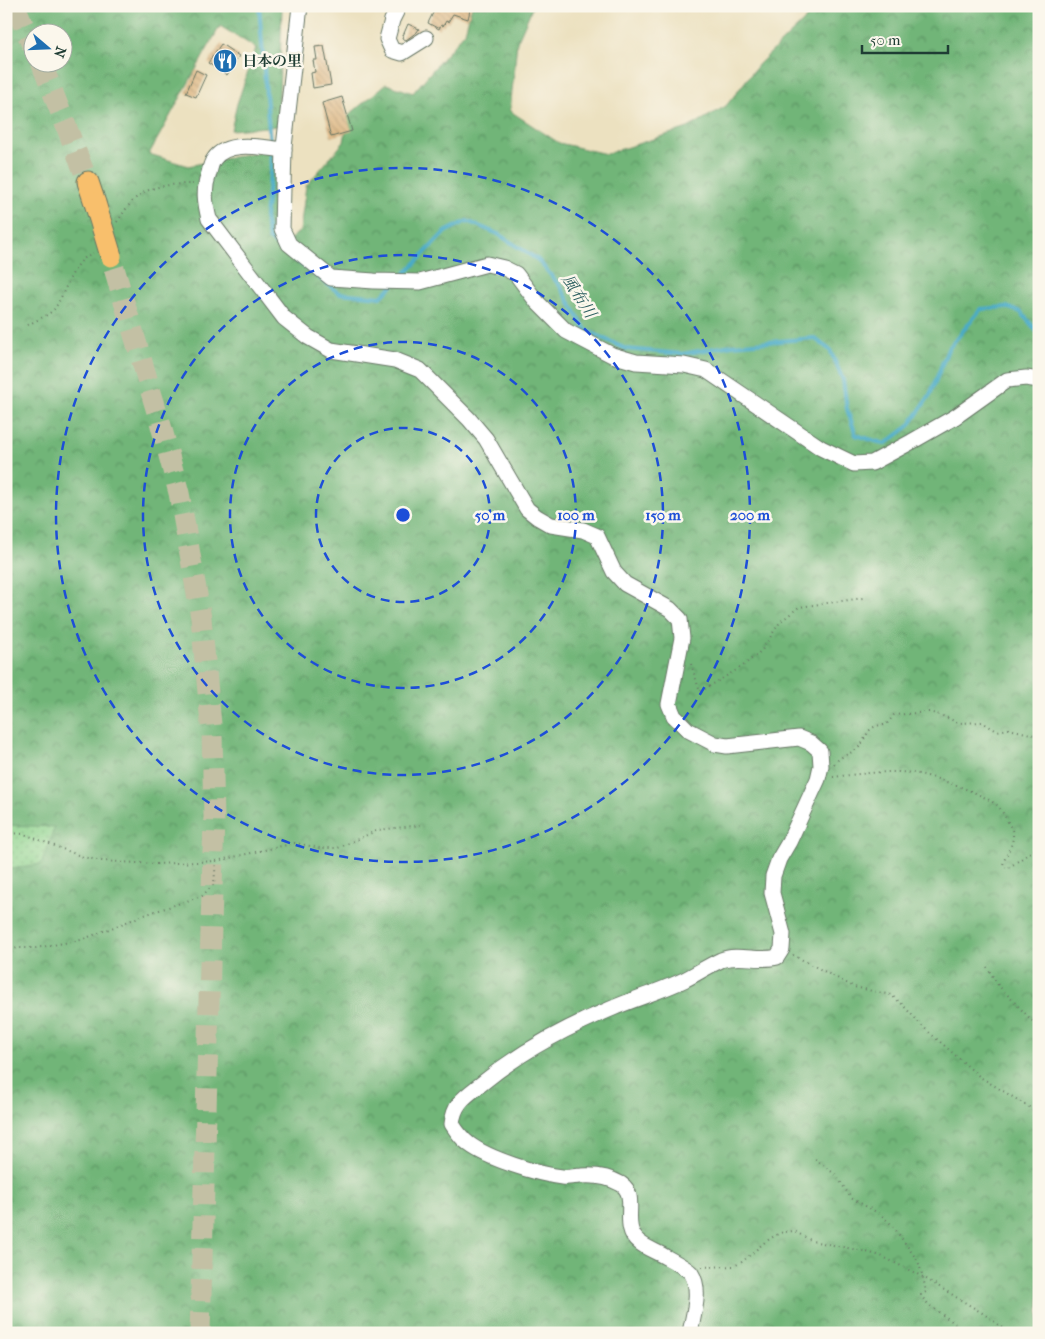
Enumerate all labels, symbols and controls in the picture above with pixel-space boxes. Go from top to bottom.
north arrow [22,22,72,72]
scale bar [862,22,949,54]
text: 50 m [870,31,901,49]
text: N [50,44,70,60]
restaurant icon: 日本の里 [212,48,238,74]
place label: 日本の里 [242,52,302,70]
water label: 風布川 [558,271,601,323]
centre of rings [394,506,412,524]
text: 50 m [475,506,506,524]
text: 100 m [557,506,595,524]
text: 150 m [645,506,681,524]
text: 200 m [730,506,770,524]

